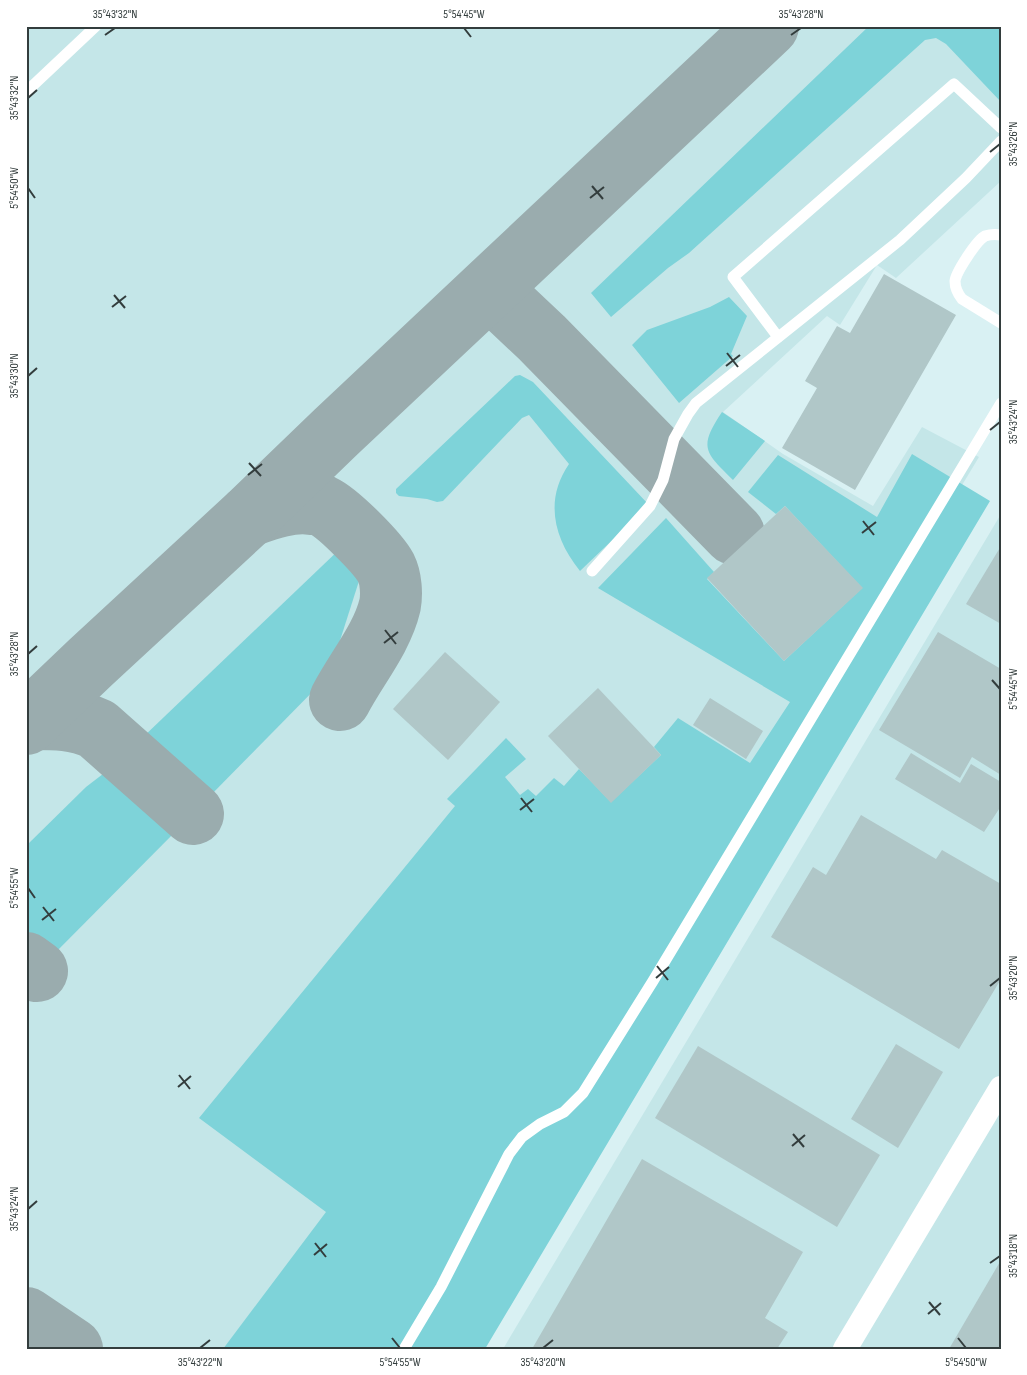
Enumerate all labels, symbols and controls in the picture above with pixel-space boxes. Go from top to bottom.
text: 35°43'32"N [93,7,137,22]
text: 5°54'45"W [443,7,485,22]
text: 35°43'28"N [779,7,823,22]
text: 35°43'32"N [7,76,22,120]
text: 35°43'26"N [1006,122,1021,166]
text: 5°54'50"W [7,167,22,209]
text: 35°43'30"N [7,353,22,399]
text: 35°43'24"N [1006,400,1021,444]
text: 35°43'28"N [7,632,22,676]
text: 5°54'45"W [1006,668,1021,710]
text: 5°54'55"W [7,867,22,909]
text: 35°43'20"N [1006,956,1021,1000]
text: 35°43'24"N [7,1187,22,1231]
text: 35°43'18"N [1006,1234,1021,1278]
text: 35°43'22"N [178,1355,222,1370]
text: 5°54'55"W [379,1355,421,1370]
text: 35°43'20"N [521,1355,565,1370]
text: 5°54'50"W [945,1355,987,1370]

